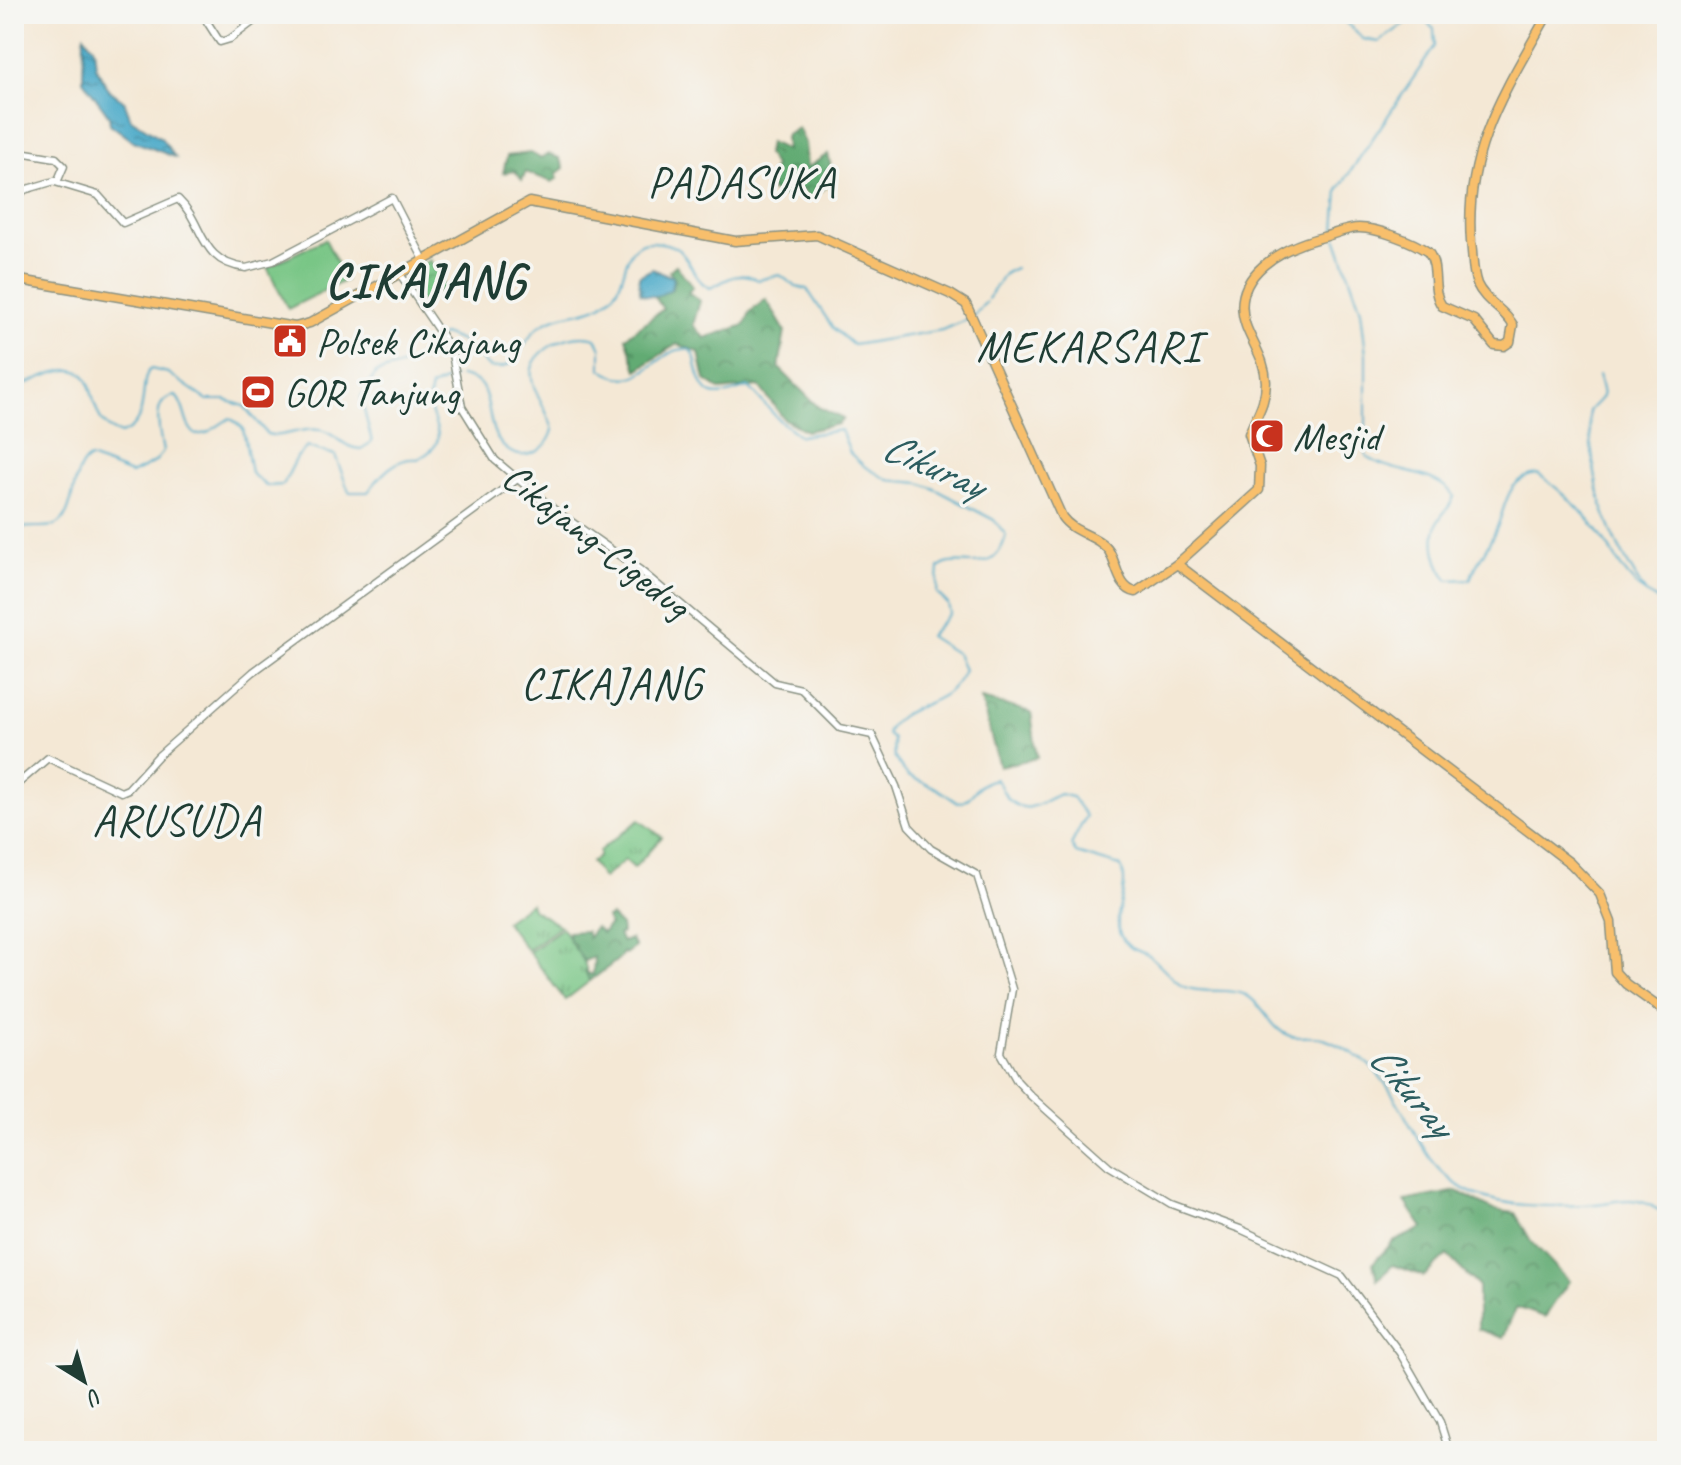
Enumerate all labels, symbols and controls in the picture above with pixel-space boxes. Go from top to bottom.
district label: PADASUKA [648,155,836,210]
district label: CIKAJANG [325,251,531,311]
place label: Polsek Cikajang [316,317,522,367]
district label: MEKARSARI [977,319,1209,374]
public building icon: Polsek Cikajang [271,322,309,360]
place label: GOR Tanjung [284,368,461,418]
sports icon: GOR Tanjung [239,373,277,411]
place label: Mesjid [1293,412,1385,462]
mosque icon: Mesjid [1248,417,1286,455]
water label: Cikuray [875,420,998,514]
street label: Cikajang-Cigedug [492,452,703,631]
district label: CIKAJANG [521,656,706,711]
district label: ARUSUDA [92,793,262,848]
water label: Cikuray [1358,1033,1470,1152]
north arrow [44,1341,124,1421]
text: U [79,1382,108,1413]

